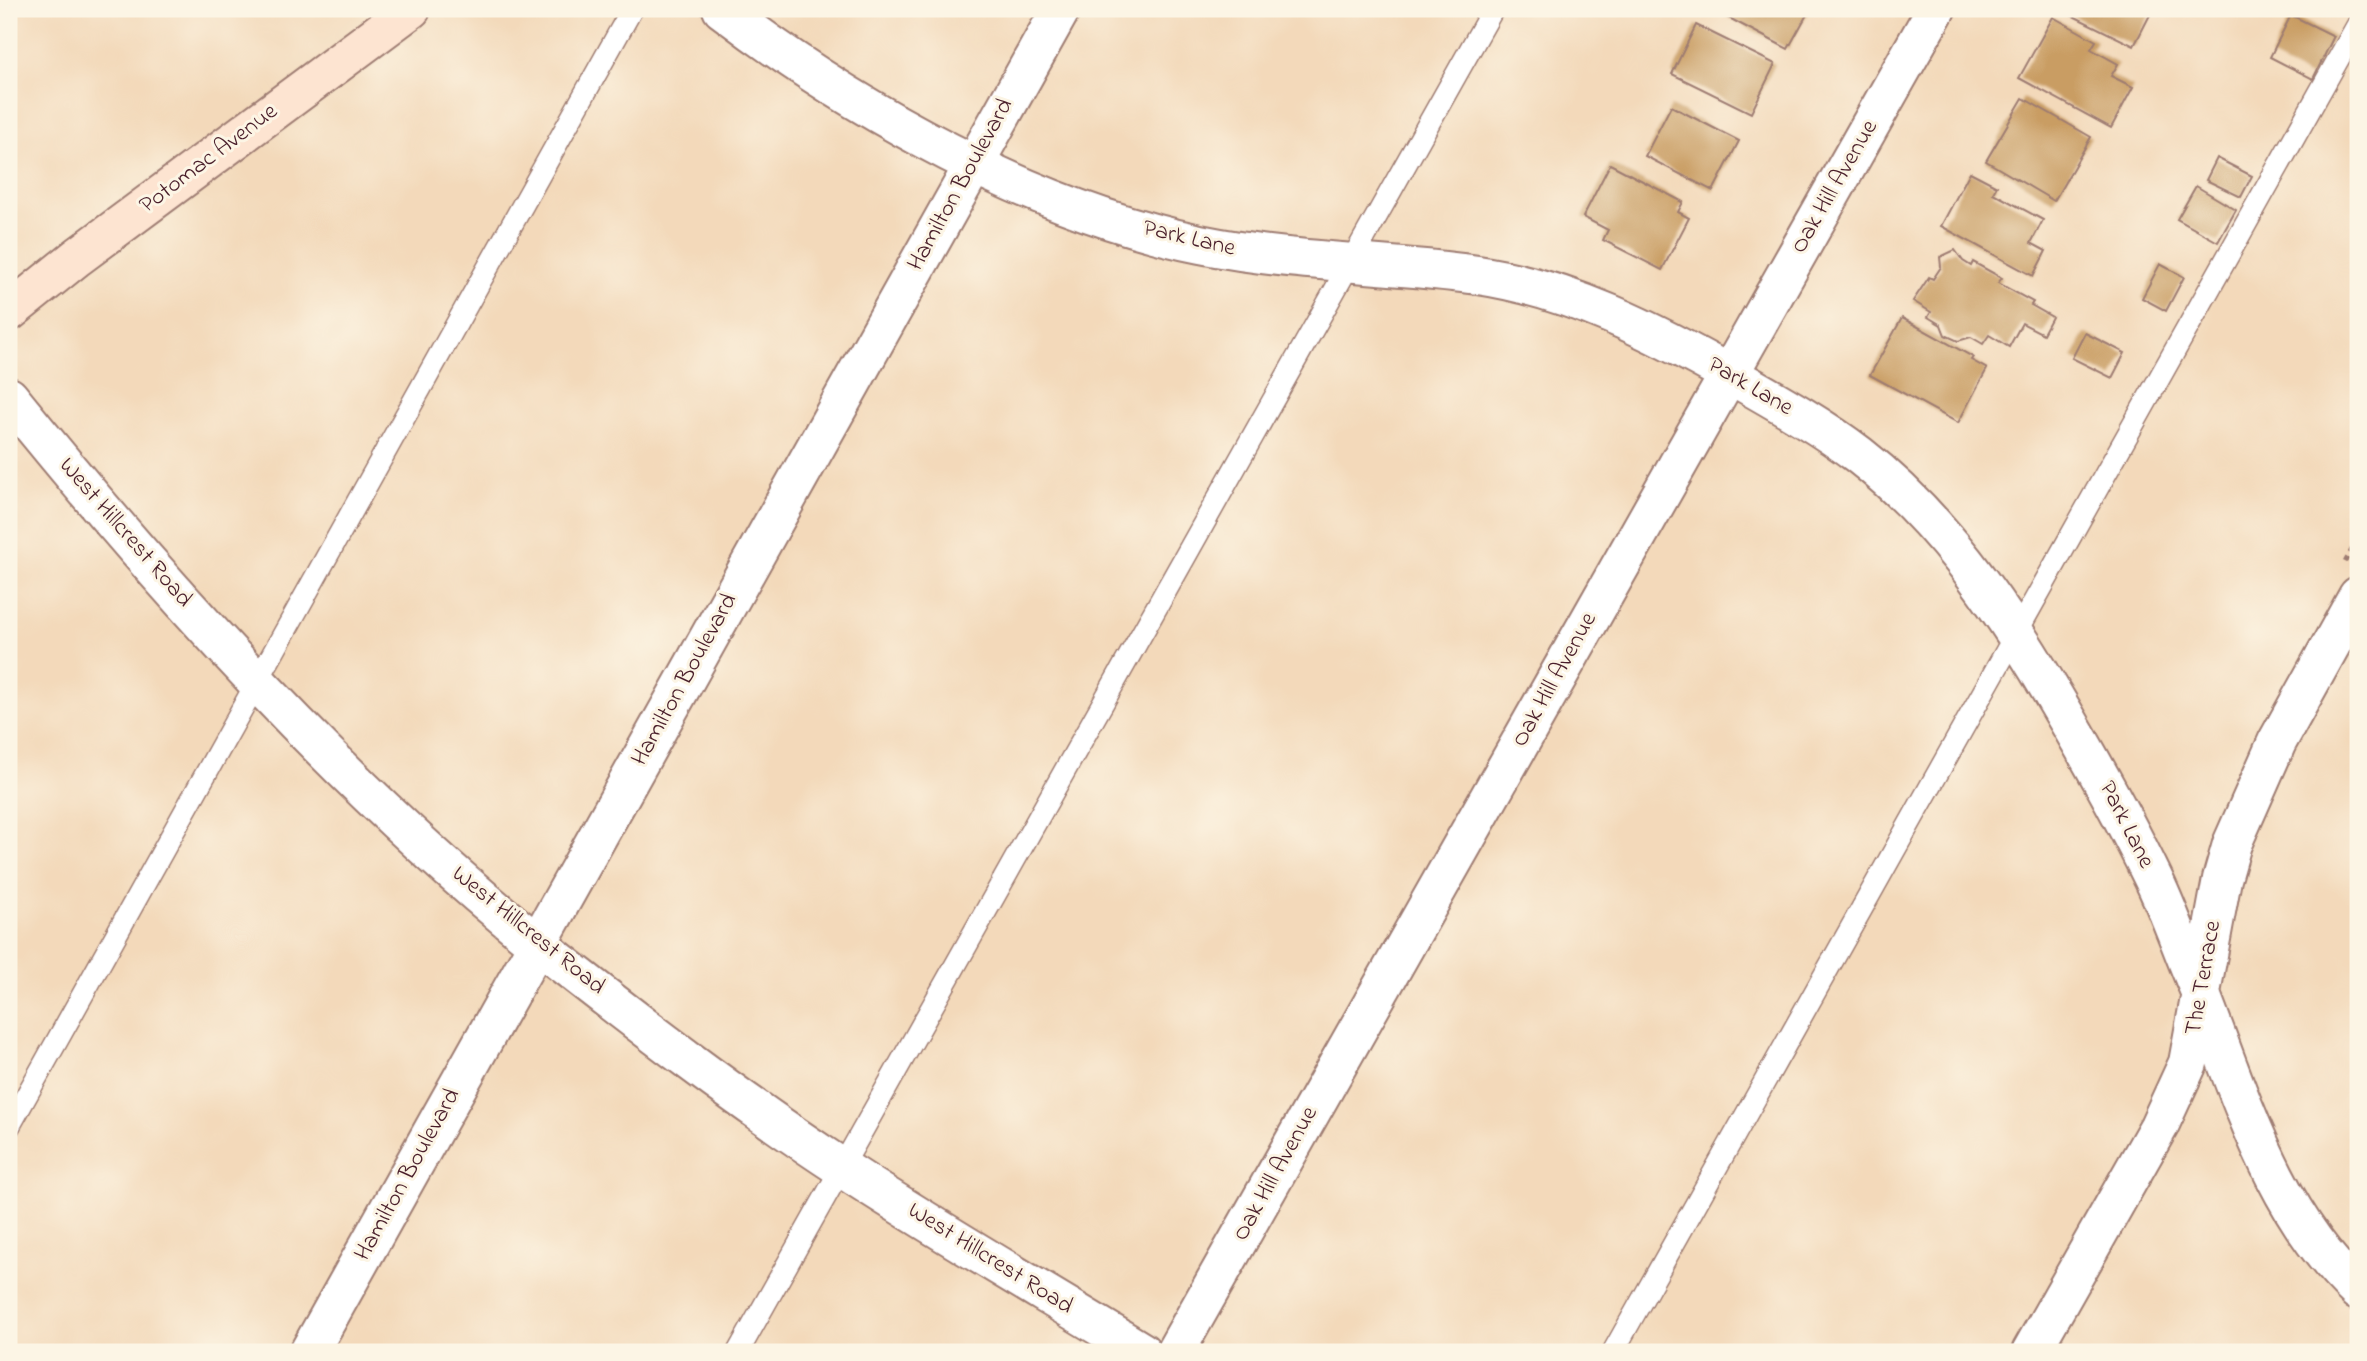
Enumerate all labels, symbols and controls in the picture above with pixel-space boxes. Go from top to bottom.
street label: Hamilton Boulevard [899,92,1023,278]
street label: Potomac Avenue [132,95,286,223]
street label: Oak Hill Avenue [1783,113,1888,260]
street label: Park Lane [1139,211,1239,267]
street label: Park Lane [1701,348,1800,426]
street label: West Hillcrest Road [50,450,201,616]
street label: Hamilton Boulevard [623,587,747,773]
street label: Oak Hill Avenue [1503,606,1607,754]
street label: Park Lane [2089,775,2163,875]
street label: West Hillcrest Road [443,858,613,1004]
street label: The Terrace [2177,918,2231,1038]
street label: Hamilton Boulevard [346,1082,470,1268]
street label: Oak Hill Avenue [1224,1100,1328,1248]
street label: West Hillcrest Road [900,1194,1080,1324]

